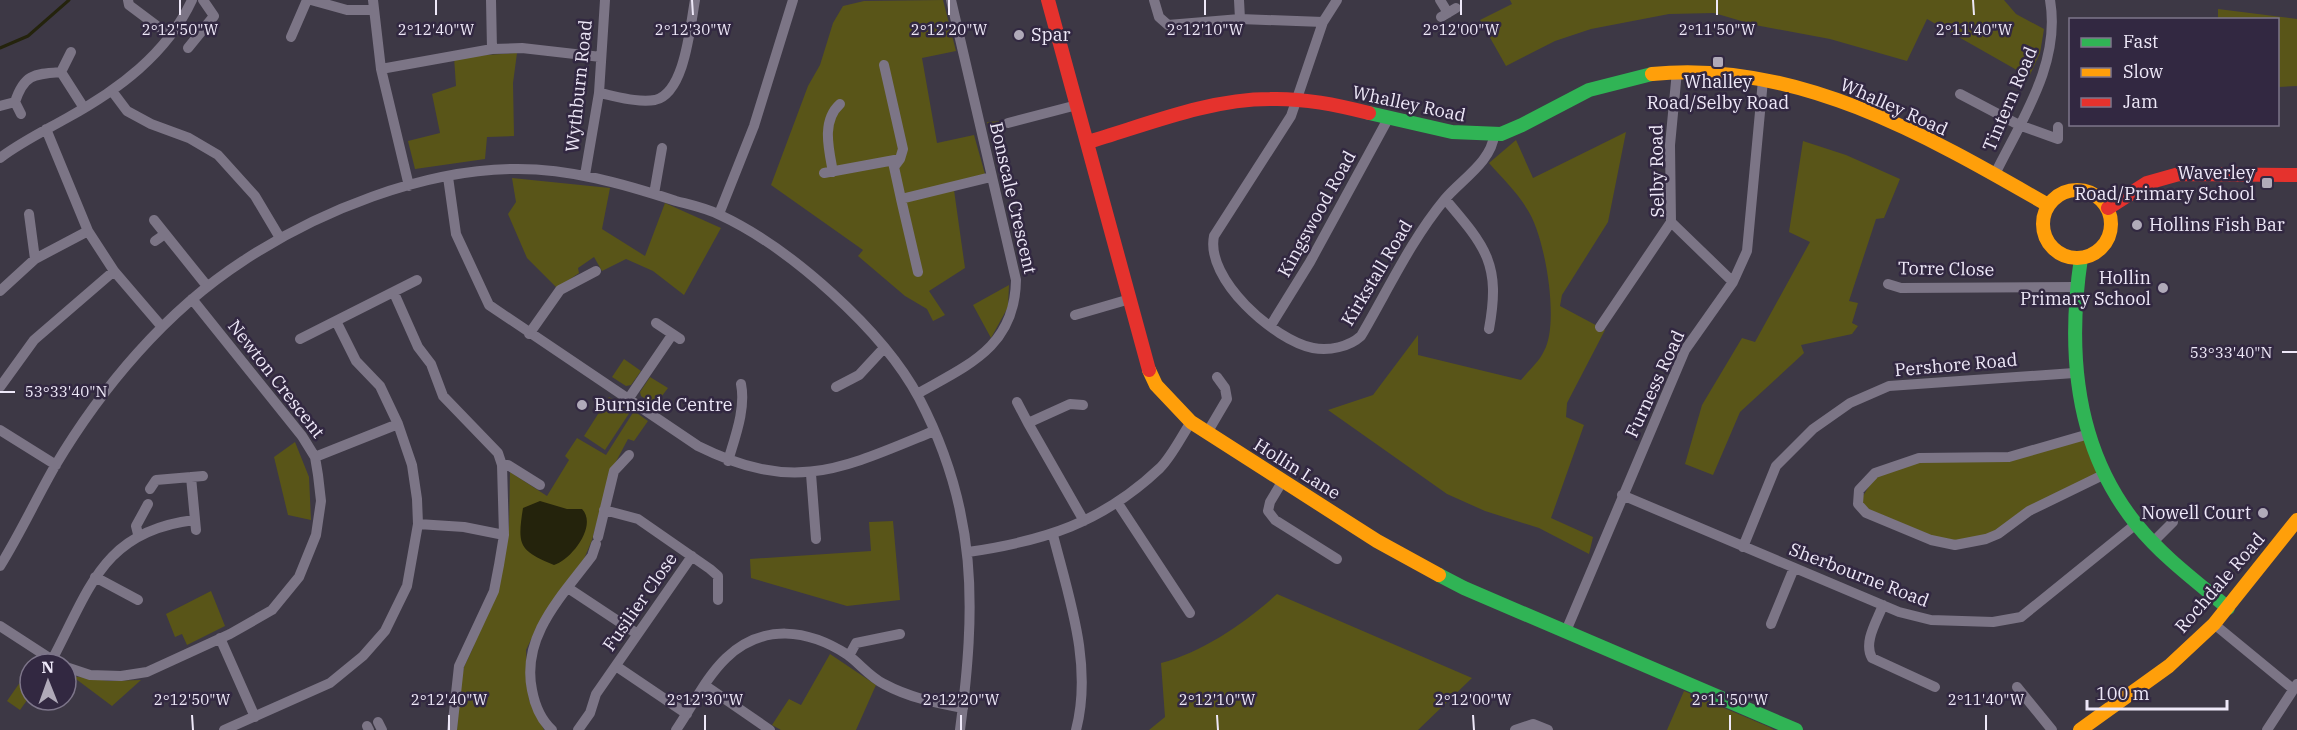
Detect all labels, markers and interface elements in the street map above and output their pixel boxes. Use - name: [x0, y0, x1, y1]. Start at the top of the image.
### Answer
- legend: [2069, 18, 2279, 126]
- street label: Wythburn Road: [560, 19, 597, 153]
- text: 2°12'50"W: [142, 20, 219, 39]
- text: 2°12'40"W: [398, 20, 475, 39]
- text: 2°12'30"W: [655, 20, 732, 39]
- text: 2°12'20"W: [911, 20, 988, 39]
- text: 2°12'10"W: [1167, 20, 1244, 39]
- text: 2°12'00"W: [1423, 20, 1500, 39]
- text: 2°11'50"W: [1679, 20, 1756, 39]
- text: 2°11'40"W: [1936, 20, 2013, 39]
- place label: Spar: [1031, 23, 1071, 46]
- marker: Spar: [1012, 28, 1026, 42]
- text: Fast: [2123, 30, 2158, 53]
- street label: Tintern Road: [1977, 43, 2042, 155]
- marker: Whalley Road/Selby Road: [1711, 55, 1725, 69]
- text: Slow: [2123, 60, 2163, 83]
- place label: Whalley Road/Selby Road: [1647, 70, 1789, 114]
- street label: Whalley Road: [1837, 73, 1952, 141]
- street label: Whalley Road: [1350, 80, 1468, 127]
- text: Jam: [2123, 90, 2158, 113]
- street label: Bonscale Crescent: [985, 120, 1042, 276]
- street label: Selby Road: [1644, 124, 1669, 218]
- street label: Kingswood Road: [1272, 146, 1361, 281]
- place label: Waverley Road/Primary School: [2074, 161, 2255, 205]
- marker: Waverley Road/Primary School: [2260, 176, 2274, 190]
- place label: Hollins Fish Bar: [2149, 213, 2285, 236]
- street label: Kirkstall Road: [1336, 216, 1417, 330]
- marker: Hollins Fish Bar: [2130, 218, 2144, 232]
- street label: Torre Close: [1898, 256, 1994, 281]
- place label: Hollin Primary School: [2020, 266, 2151, 310]
- marker: Hollin Primary School: [2156, 281, 2170, 295]
- street label: Newton Crescent: [223, 315, 330, 443]
- street label: Furness Road: [1620, 326, 1689, 441]
- text: 53°33'40"N: [2190, 343, 2272, 362]
- street label: Pershore Road: [1893, 348, 2018, 381]
- text: 53°33'40"N: [25, 382, 107, 401]
- place label: Burnside Centre: [594, 393, 732, 416]
- marker: Burnside Centre: [575, 398, 589, 412]
- street label: Hollin Lane: [1250, 433, 1345, 504]
- place label: Nowell Court: [2141, 501, 2251, 524]
- marker: Nowell Court: [2256, 506, 2270, 520]
- street label: Rochdale Road: [2170, 528, 2270, 638]
- street label: Sherbourne Road: [1786, 537, 1932, 612]
- street label: Fusilier Close: [597, 548, 682, 655]
- north arrow: [18, 652, 78, 712]
- text: N: [41, 657, 54, 677]
- scale bar: [2087, 673, 2226, 711]
- text: 100 m: [2096, 682, 2150, 705]
- text: 2°12'50"W: [154, 690, 231, 709]
- text: 2°12'40"W: [411, 690, 488, 709]
- text: 2°12'30"W: [667, 690, 744, 709]
- text: 2°12'20"W: [923, 690, 1000, 709]
- text: 2°12'10"W: [1179, 690, 1256, 709]
- text: 2°12'00"W: [1435, 690, 1512, 709]
- text: 2°11'50"W: [1692, 690, 1769, 709]
- text: 2°11'40"W: [1948, 690, 2025, 709]

